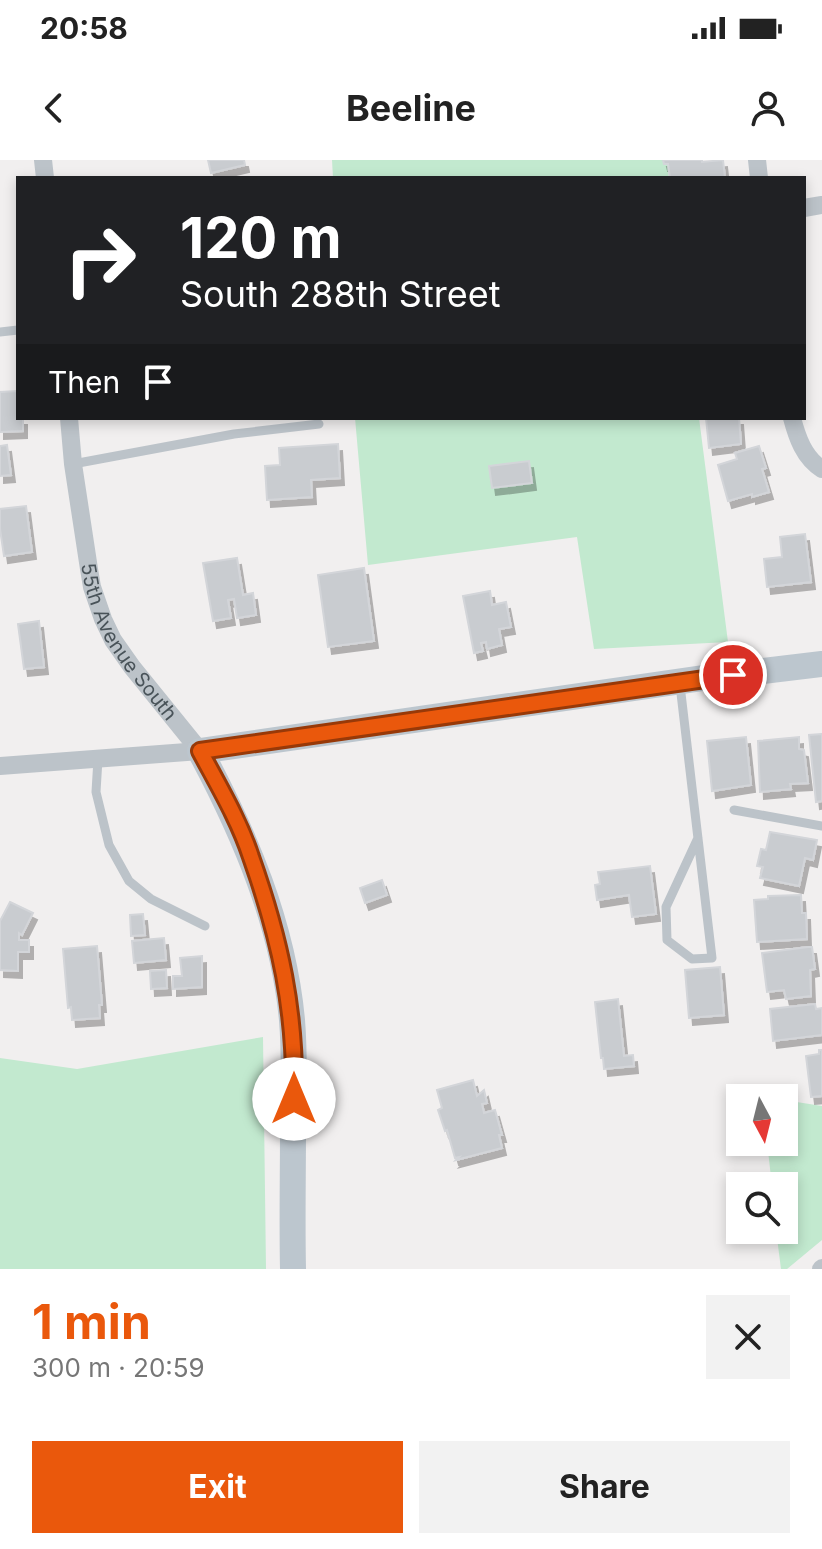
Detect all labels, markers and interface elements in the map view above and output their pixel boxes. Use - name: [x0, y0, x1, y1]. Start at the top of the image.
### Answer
- text: 20:58: [40, 10, 128, 46]
- icon: back: [32, 86, 76, 130]
- text: Beeline: [346, 86, 476, 130]
- icon: person: [746, 86, 790, 130]
- text: 120 m: [180, 204, 342, 272]
- icon: right: [48, 208, 152, 312]
- text: South 288th Street: [180, 272, 500, 316]
- icon: arrive: [136, 360, 180, 404]
- text: Then: [48, 364, 120, 400]
- street label: 55th Avenue South: [76, 561, 182, 725]
- pin: [699, 641, 767, 709]
- icon: arrive: [711, 653, 755, 697]
- position arrow: [252, 1057, 336, 1141]
- north arrow: [726, 1084, 798, 1156]
- map controls: [726, 1084, 798, 1244]
- button: search: [726, 1172, 798, 1244]
- text: 1 min: [32, 1292, 151, 1351]
- button: close: [706, 1295, 790, 1379]
- text: 300 m · 20:59: [32, 1352, 205, 1383]
- button: Exit: [32, 1441, 403, 1533]
- button: Share: [419, 1441, 790, 1533]

